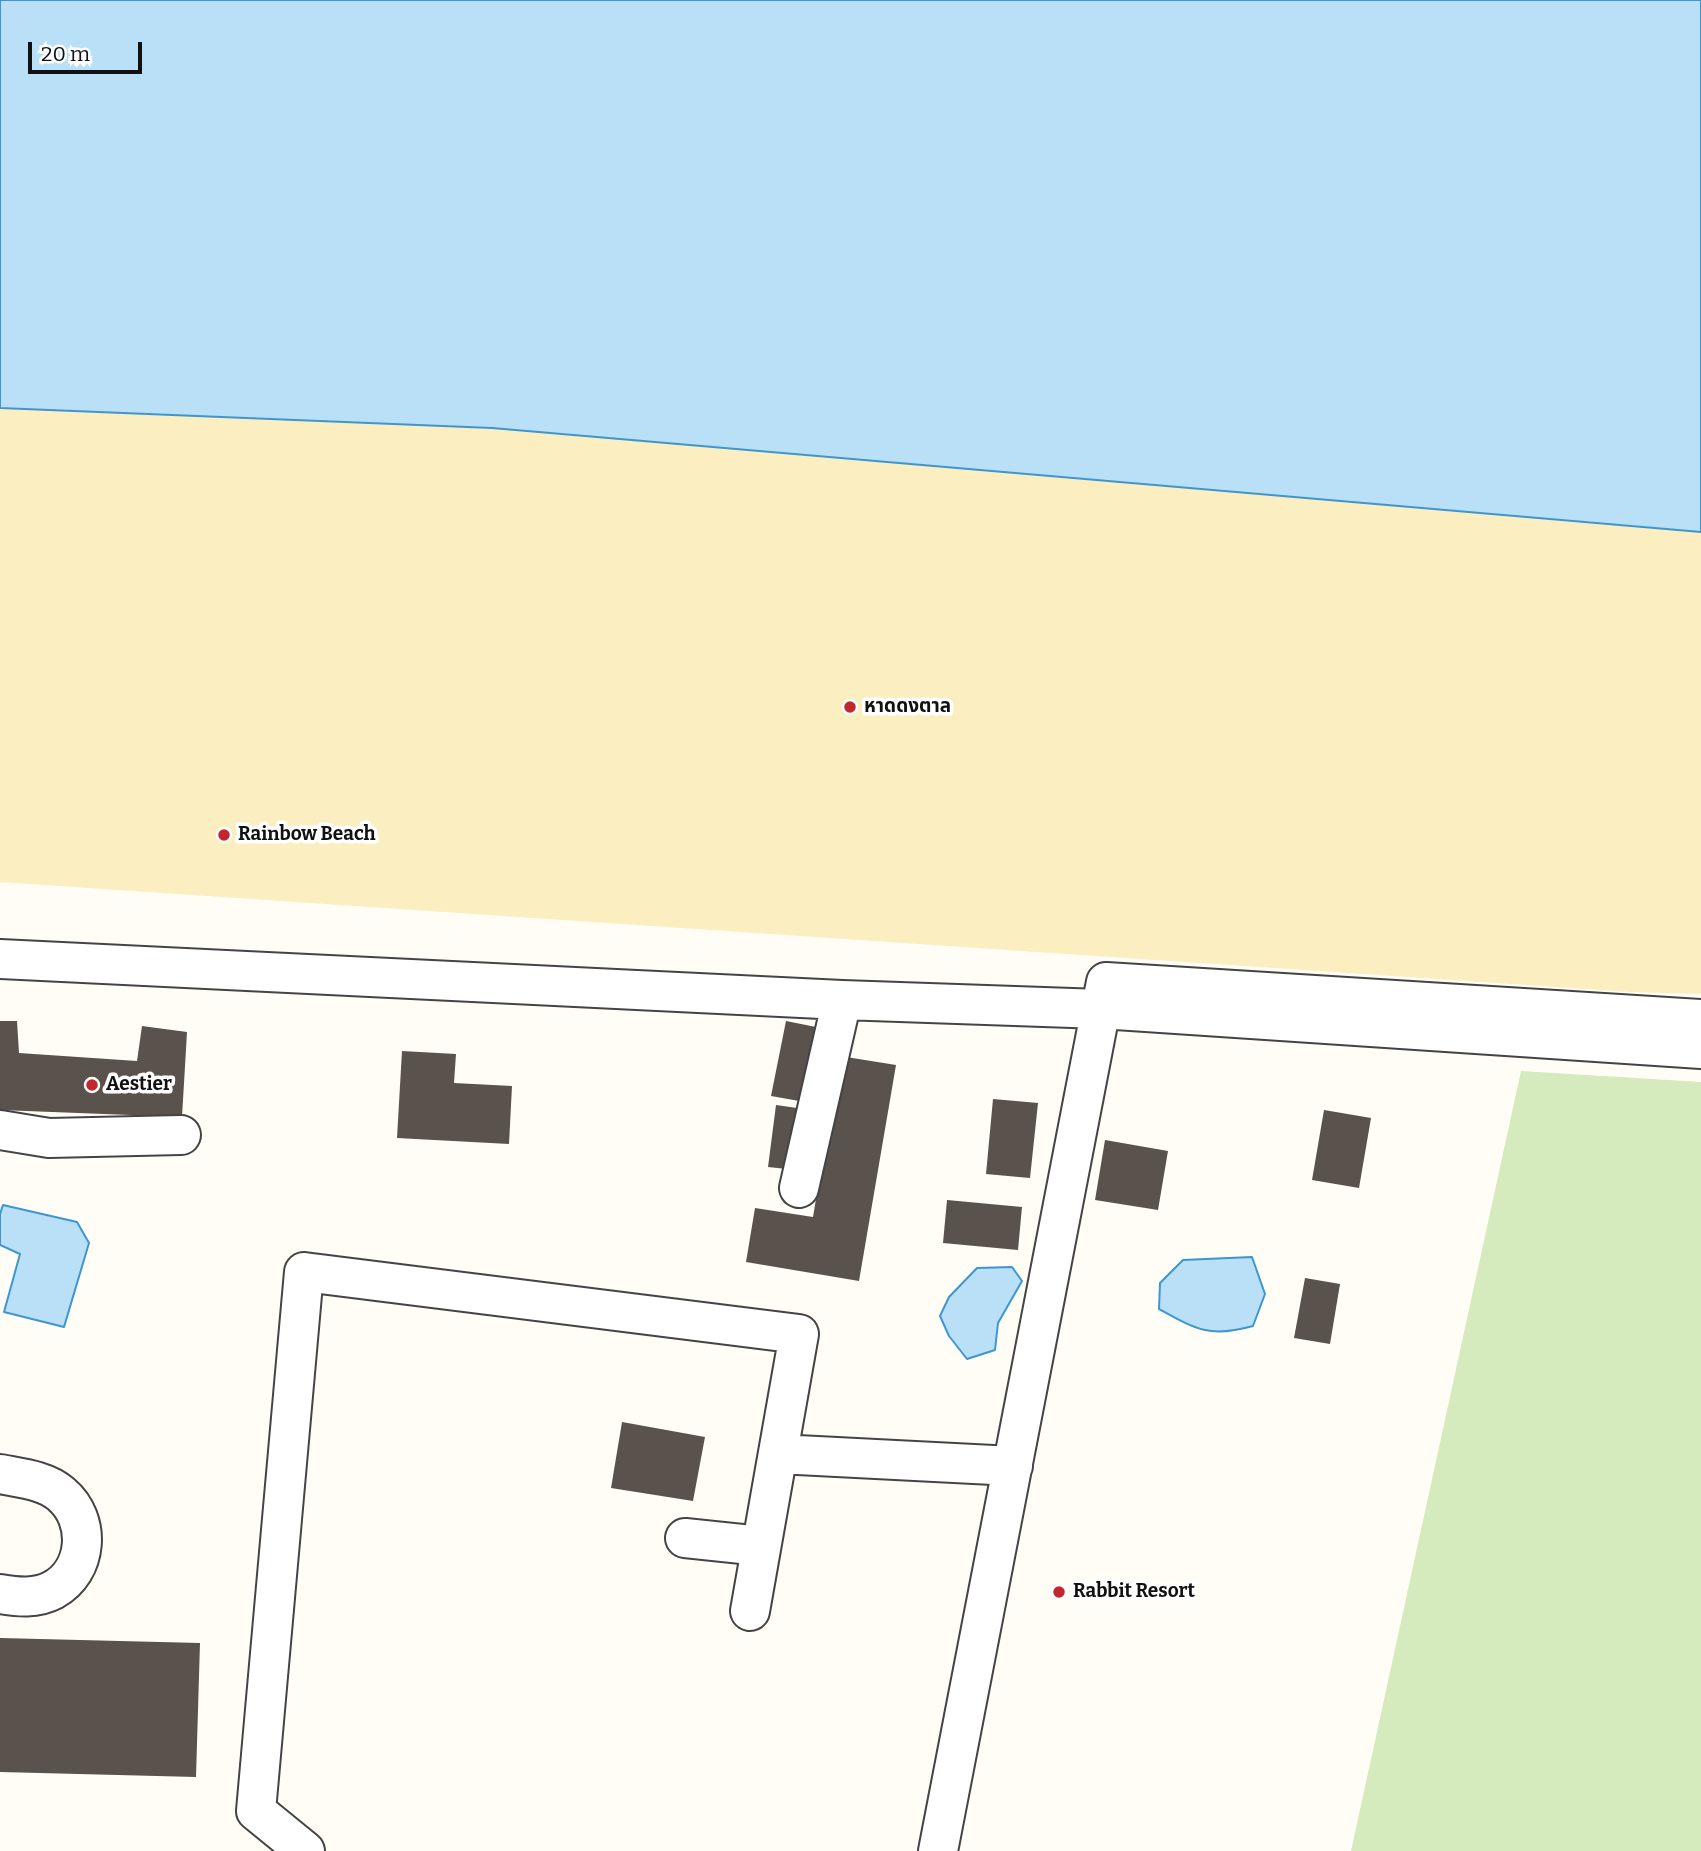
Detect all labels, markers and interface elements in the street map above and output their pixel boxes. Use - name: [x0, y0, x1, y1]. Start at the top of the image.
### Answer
- scale bar: [32, 28, 145, 72]
- text: 20 m: [41, 41, 90, 67]
- place label: หาดดงตาล: [864, 696, 951, 718]
- marker: หาดดงตาล: [842, 699, 858, 715]
- place label: Rainbow Beach: [238, 824, 376, 846]
- marker: Rainbow Beach: [216, 827, 232, 843]
- place label: Aestier: [106, 1074, 172, 1096]
- marker: Aestier: [84, 1077, 100, 1093]
- place label: Rabbit Resort: [1073, 1581, 1195, 1603]
- marker: Rabbit Resort: [1051, 1584, 1067, 1600]

